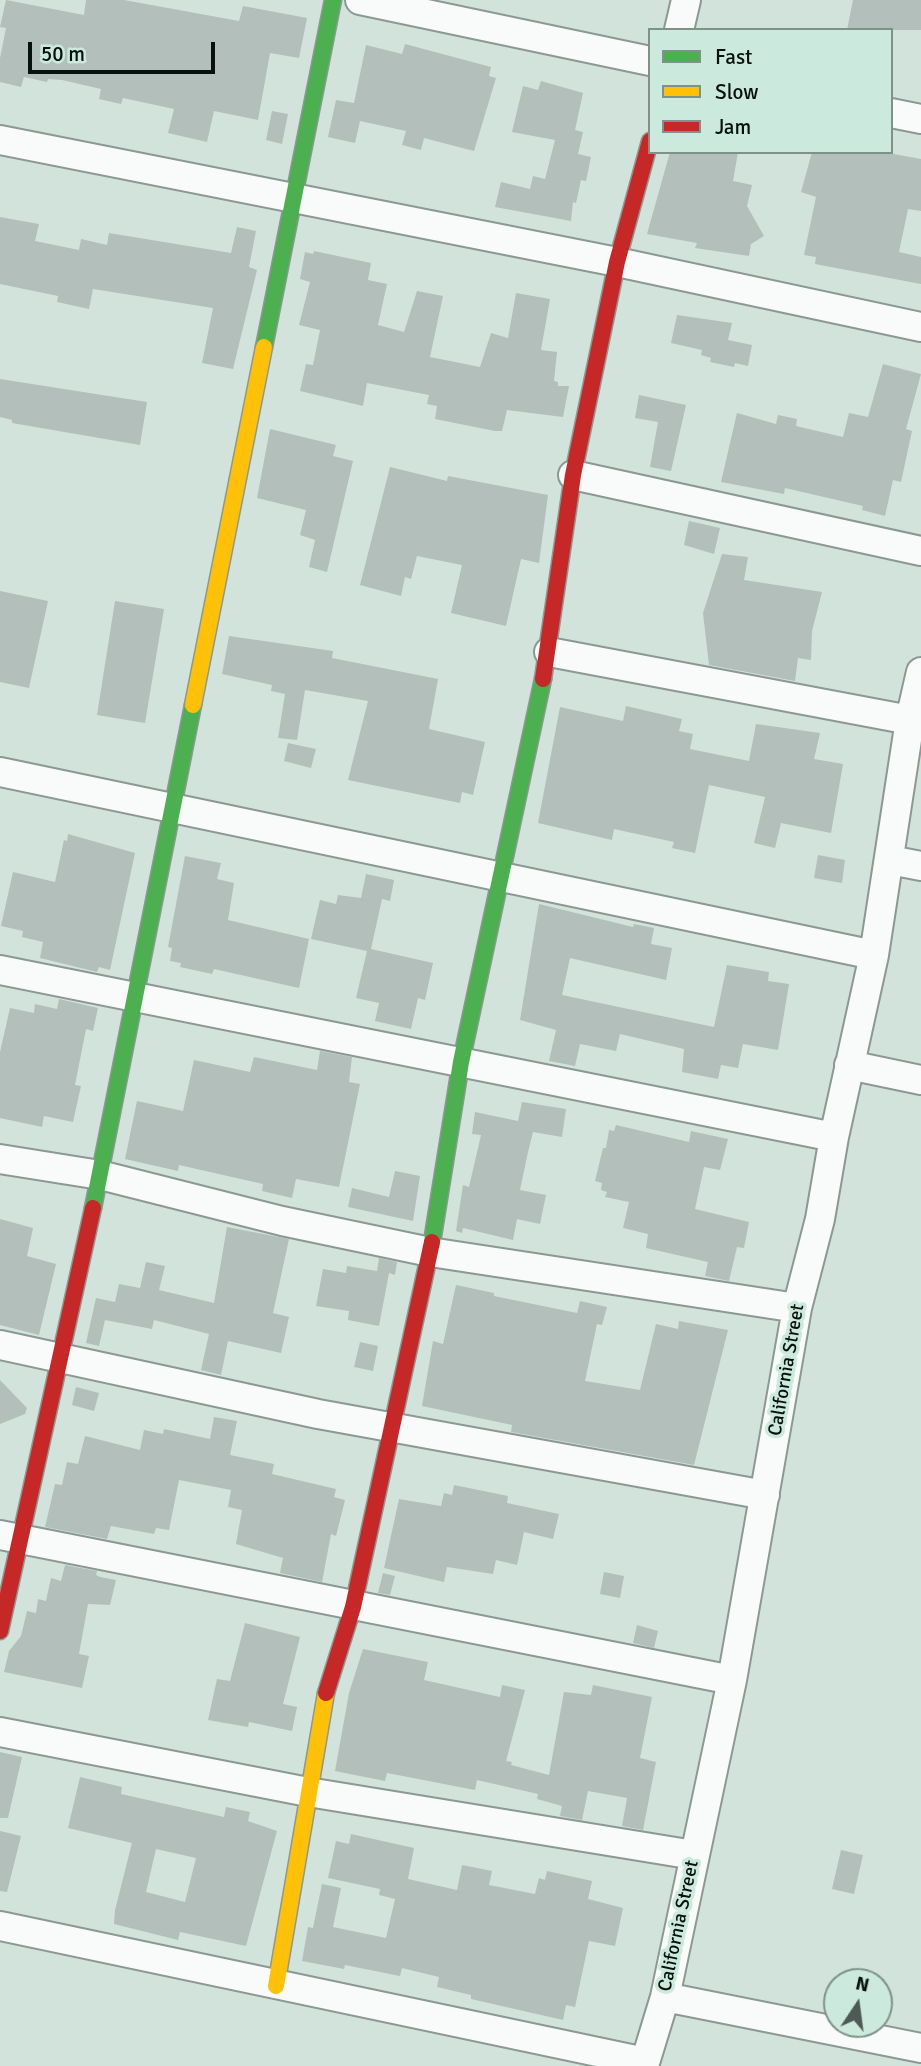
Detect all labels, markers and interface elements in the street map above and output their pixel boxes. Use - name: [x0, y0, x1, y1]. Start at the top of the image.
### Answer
- scale bar: [32, 28, 219, 72]
- legend: [648, 28, 893, 154]
- text: 50 m: [41, 41, 85, 67]
- text: Fast: [715, 44, 752, 70]
- text: Slow: [715, 79, 759, 105]
- text: Jam: [715, 114, 751, 140]
- street label: California Street: [764, 1302, 810, 1438]
- street label: California Street: [654, 1858, 704, 1994]
- north arrow: [823, 1968, 893, 2038]
- text: N: [853, 1971, 871, 1998]

